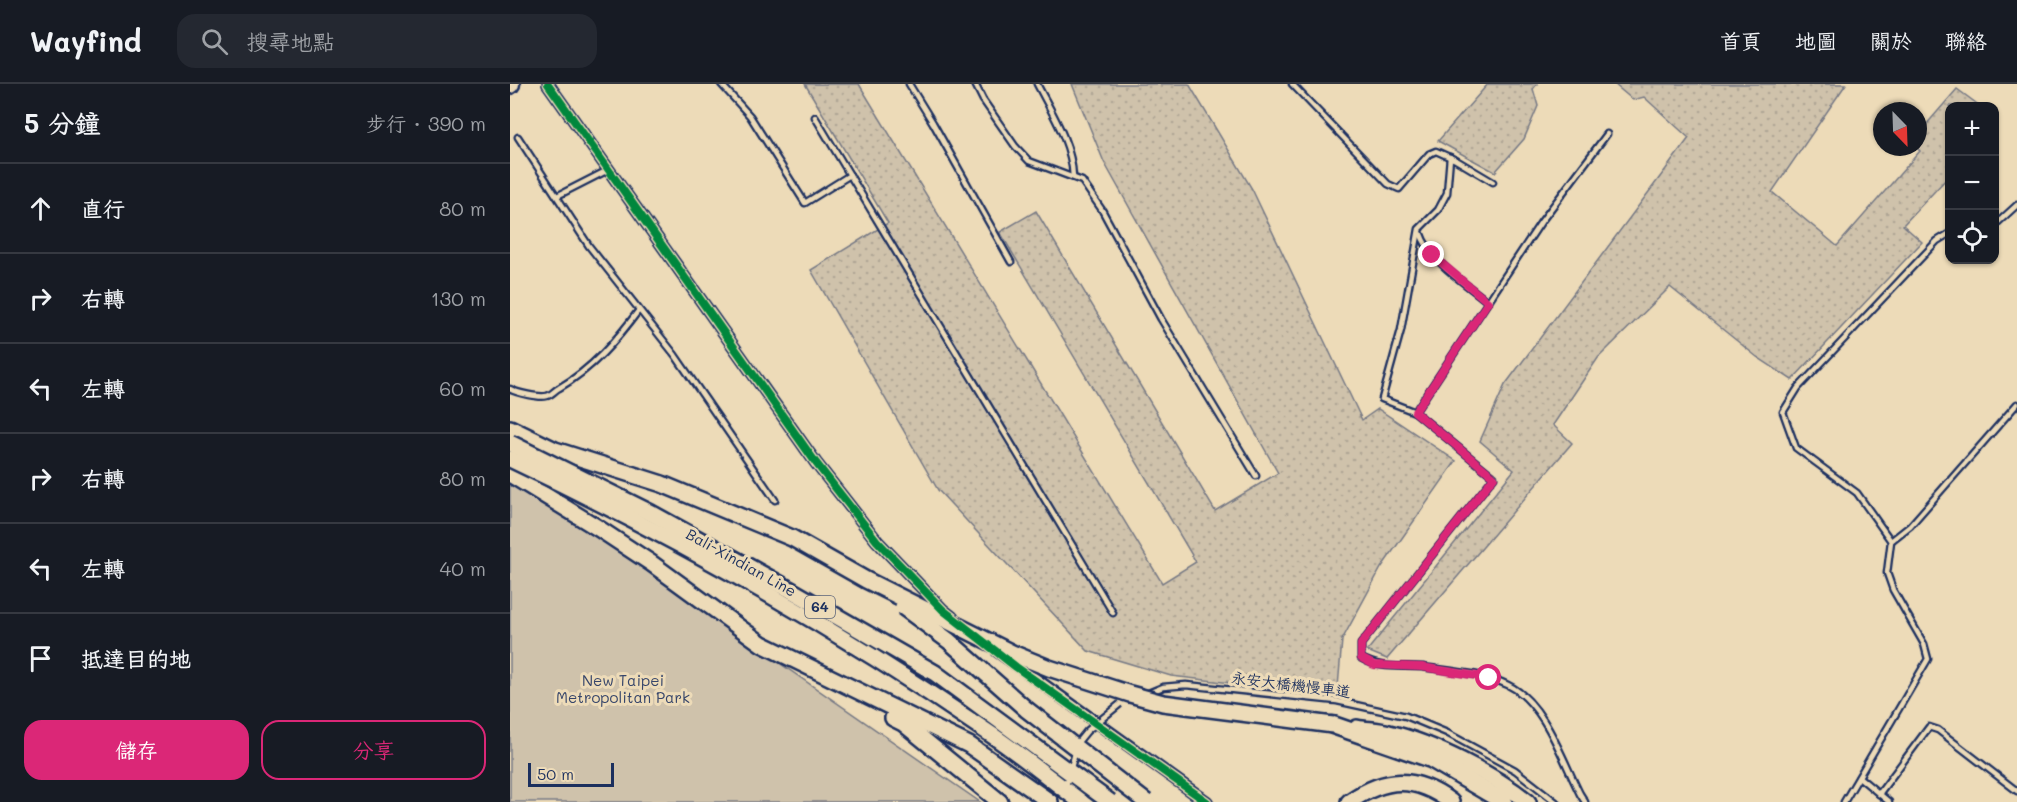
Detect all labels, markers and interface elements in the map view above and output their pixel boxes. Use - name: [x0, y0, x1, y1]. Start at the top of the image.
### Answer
- search box: [177, 14, 597, 68]
- text: Wayfind: [30, 23, 141, 59]
- icon: search: [198, 25, 231, 58]
- text: 搜尋地點: [246, 27, 334, 56]
- text: 首頁: [1720, 27, 1762, 54]
- text: 地圖: [1795, 27, 1837, 54]
- text: 關於: [1870, 27, 1912, 54]
- text: 聯絡: [1945, 27, 1987, 54]
- north arrow: [1873, 102, 1927, 156]
- map controls: [1945, 102, 1999, 264]
- button: +: [1945, 102, 1999, 156]
- text: 5 分鐘: [24, 106, 101, 140]
- text: 步行 · 390 m: [366, 110, 486, 136]
- button: −: [1945, 156, 1999, 210]
- icon: ahead: [24, 192, 57, 225]
- text: 直行: [81, 194, 125, 223]
- text: 80 m: [439, 195, 486, 221]
- button: locate: [1945, 210, 1999, 264]
- route end: [1418, 241, 1444, 267]
- icon: right: [24, 282, 57, 315]
- text: 右轉: [81, 284, 125, 313]
- text: 130 m: [431, 285, 486, 311]
- icon: left: [24, 372, 57, 405]
- text: 左轉: [81, 374, 125, 403]
- text: 60 m: [439, 375, 486, 401]
- icon: right: [24, 462, 57, 495]
- text: 右轉: [81, 464, 125, 493]
- text: 80 m: [439, 465, 486, 491]
- street label: Bali-Xindian Line: [683, 524, 800, 601]
- icon: left: [24, 552, 57, 585]
- text: 左轉: [81, 554, 125, 583]
- text: 40 m: [440, 555, 486, 581]
- road number: 64: [805, 596, 835, 618]
- icon: arrive: [24, 642, 57, 675]
- text: 抵達目的地: [81, 644, 191, 673]
- route start: [1475, 664, 1501, 690]
- street label: 永安大橋機慢車道: [1230, 667, 1352, 701]
- park label: New Taipei Metropolitan Park: [556, 670, 690, 707]
- button: 儲存: [24, 720, 249, 780]
- button: 分享: [261, 720, 486, 780]
- scale bar: [528, 760, 614, 788]
- text: 50 m: [537, 763, 574, 784]

